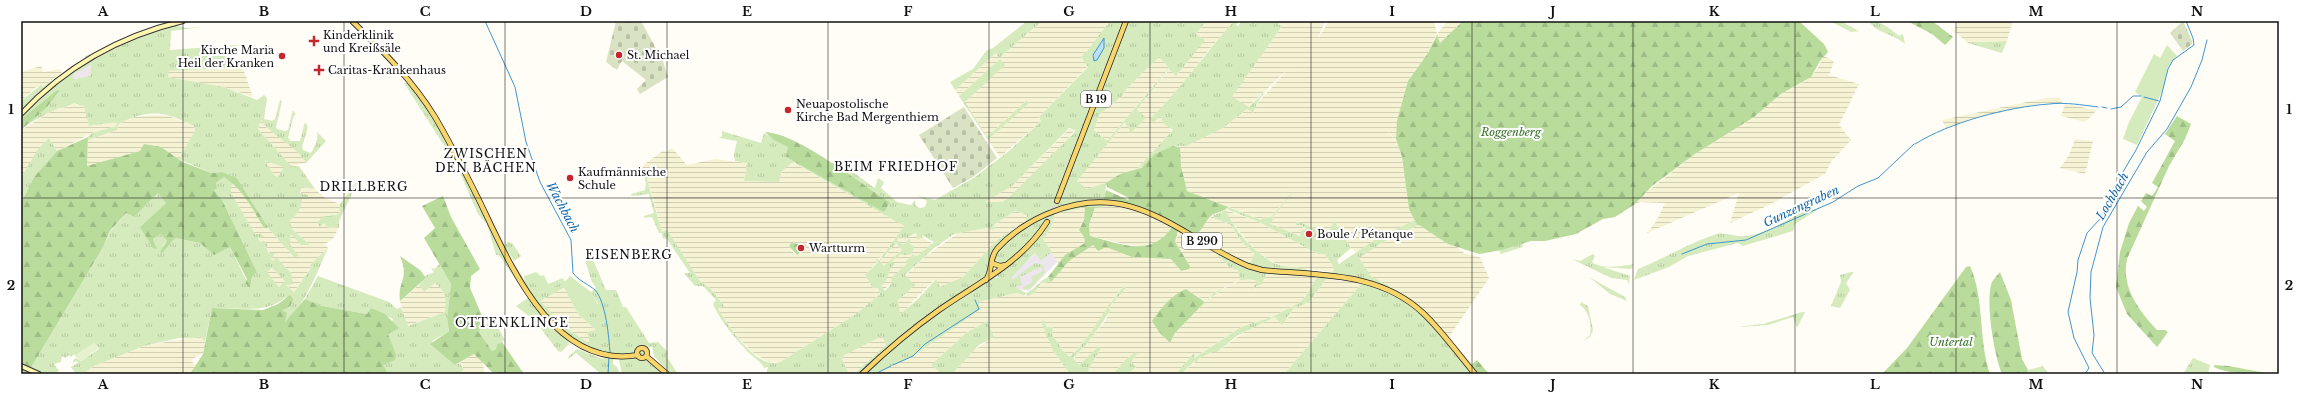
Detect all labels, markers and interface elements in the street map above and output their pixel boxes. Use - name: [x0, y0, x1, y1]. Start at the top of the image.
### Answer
- text: A: [97, 3, 109, 20]
- text: B: [259, 3, 269, 20]
- text: C: [420, 3, 431, 20]
- text: D: [580, 3, 592, 20]
- text: E: [742, 3, 752, 20]
- text: F: [904, 3, 913, 20]
- text: G: [1063, 3, 1075, 20]
- text: H: [1225, 3, 1237, 20]
- text: I: [1389, 3, 1395, 20]
- text: J: [1547, 3, 1556, 20]
- text: K: [1709, 3, 1720, 20]
- text: L: [1870, 3, 1880, 20]
- text: M: [2029, 3, 2044, 20]
- text: N: [2191, 3, 2203, 20]
- place label: Kinderklinik und Kreißsäle: [323, 28, 401, 55]
- marker: Kinderklinik und Kreißsäle: [308, 35, 320, 47]
- place label: Kirche Maria Heil der Kranken: [178, 43, 275, 70]
- place label: St. Michael: [627, 48, 690, 62]
- marker: St. Michael: [614, 50, 624, 60]
- marker: Kirche Maria Heil der Kranken: [277, 51, 287, 61]
- place label: Caritas-Krankenhaus: [328, 63, 446, 77]
- marker: Caritas-Krankenhaus: [313, 64, 325, 76]
- road number: B 19: [1081, 91, 1111, 107]
- place label: Neuapostolische Kirche Bad Mergenthiem: [796, 97, 939, 124]
- text: 1: [8, 101, 14, 118]
- text: 1: [2286, 101, 2292, 118]
- marker: Neuapostolische Kirche Bad Mergenthiem: [783, 105, 793, 115]
- park label: Roggenberg: [1480, 125, 1542, 139]
- district label: ZWISCHEN DEN BÄCHEN: [435, 146, 537, 175]
- district label: BEIM FRIEDHOF: [834, 159, 958, 174]
- place label: Kaufmännische Schule: [578, 165, 666, 192]
- water label: Lochbach: [2092, 170, 2132, 223]
- marker: Kaufmännische Schule: [565, 173, 575, 183]
- district label: DRILLBERG: [320, 179, 408, 194]
- water label: Wachbach: [543, 179, 583, 235]
- water label: Gunzengraben: [1761, 182, 1842, 230]
- place label: Boule / Pétanque: [1317, 227, 1413, 241]
- marker: Boule / Pétanque: [1304, 229, 1314, 239]
- road number: B 290: [1182, 233, 1222, 249]
- place label: Wartturm: [808, 241, 865, 255]
- marker: Wartturm: [796, 243, 806, 253]
- district label: EISENBERG: [585, 247, 673, 262]
- text: 2: [7, 277, 15, 294]
- text: 2: [2285, 277, 2293, 294]
- district label: OTTENKLINGE: [455, 315, 569, 330]
- park label: Untertal: [1929, 335, 1973, 349]
- text: A: [97, 376, 109, 393]
- text: B: [259, 376, 269, 393]
- text: C: [420, 376, 431, 393]
- text: D: [580, 376, 592, 393]
- text: E: [742, 376, 752, 393]
- text: F: [904, 376, 913, 393]
- text: G: [1063, 376, 1075, 393]
- text: H: [1225, 376, 1237, 393]
- text: I: [1389, 376, 1395, 393]
- text: J: [1547, 376, 1556, 393]
- text: K: [1709, 376, 1720, 393]
- text: L: [1870, 376, 1880, 393]
- text: M: [2029, 376, 2044, 393]
- text: N: [2191, 376, 2203, 393]

